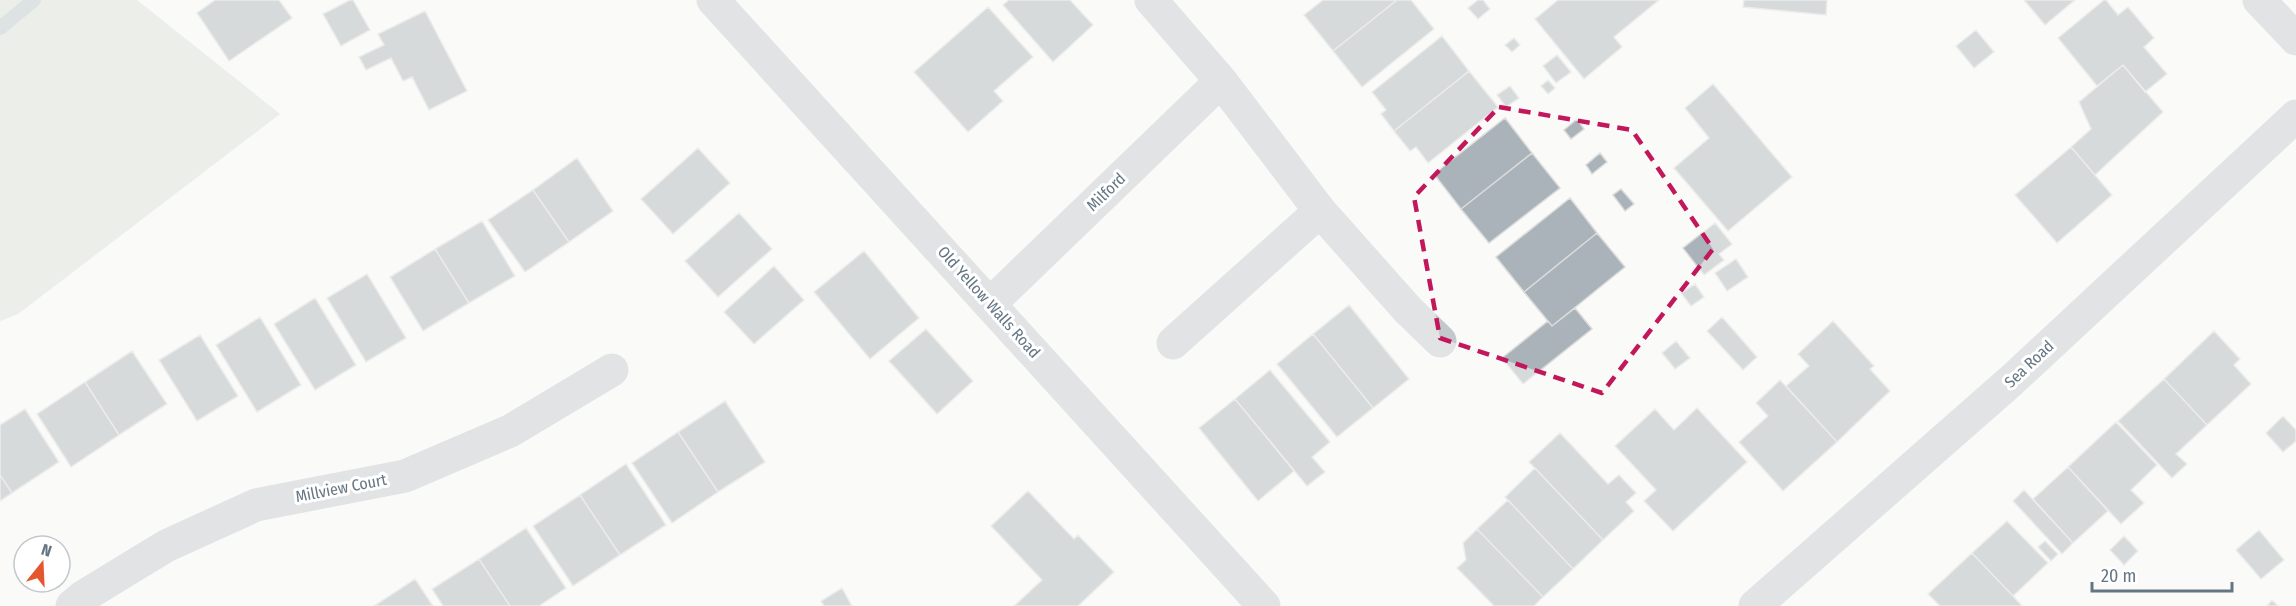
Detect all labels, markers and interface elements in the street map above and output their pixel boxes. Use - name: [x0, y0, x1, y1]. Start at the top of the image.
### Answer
- street label: Milford: [1083, 169, 1129, 215]
- street label: Old Yellow Walls Road: [934, 242, 1044, 362]
- street label: Sea Road: [2000, 336, 2058, 392]
- street label: Millview Court: [294, 470, 389, 506]
- north arrow: [12, 534, 72, 594]
- text: N: [39, 540, 54, 561]
- scale bar: [2092, 555, 2232, 593]
- text: 20 m: [2101, 565, 2136, 587]

